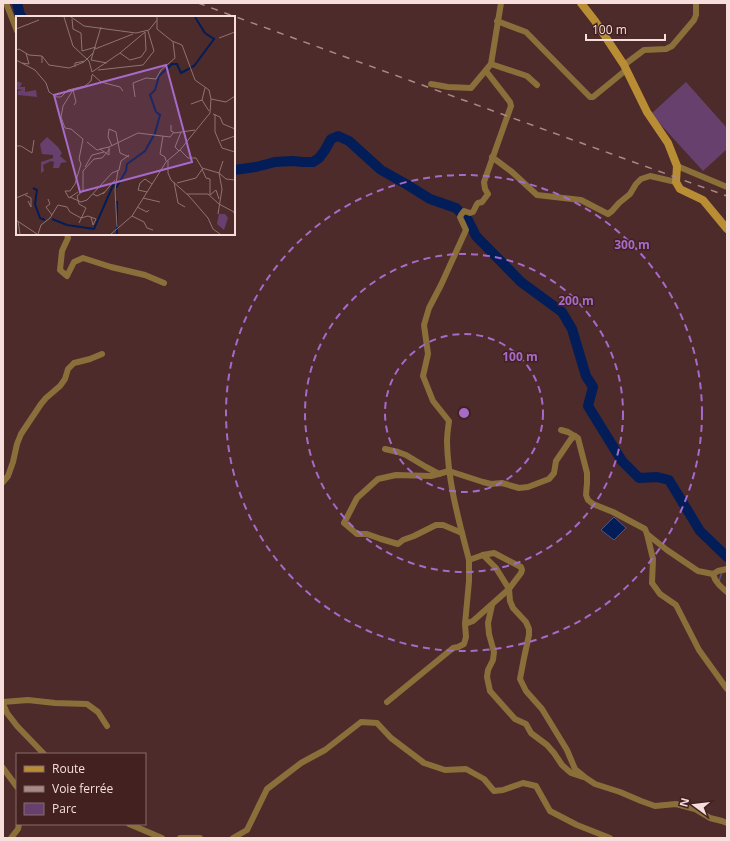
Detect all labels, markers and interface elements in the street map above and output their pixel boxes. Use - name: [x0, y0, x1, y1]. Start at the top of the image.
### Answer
- inset map: [16, 16, 235, 235]
- scale bar: [586, 16, 665, 42]
- text: 100 m: [592, 21, 627, 38]
- text: 300 m: [614, 236, 650, 253]
- text: 200 m: [558, 292, 594, 309]
- text: 100 m: [502, 348, 538, 365]
- centre of rings: [457, 406, 471, 420]
- legend: [16, 753, 146, 825]
- text: Route: [52, 760, 85, 777]
- text: Voie ferrée: [52, 780, 114, 797]
- north arrow: [674, 785, 714, 825]
- text: N: [675, 796, 692, 809]
- text: Parc: [52, 800, 77, 817]

